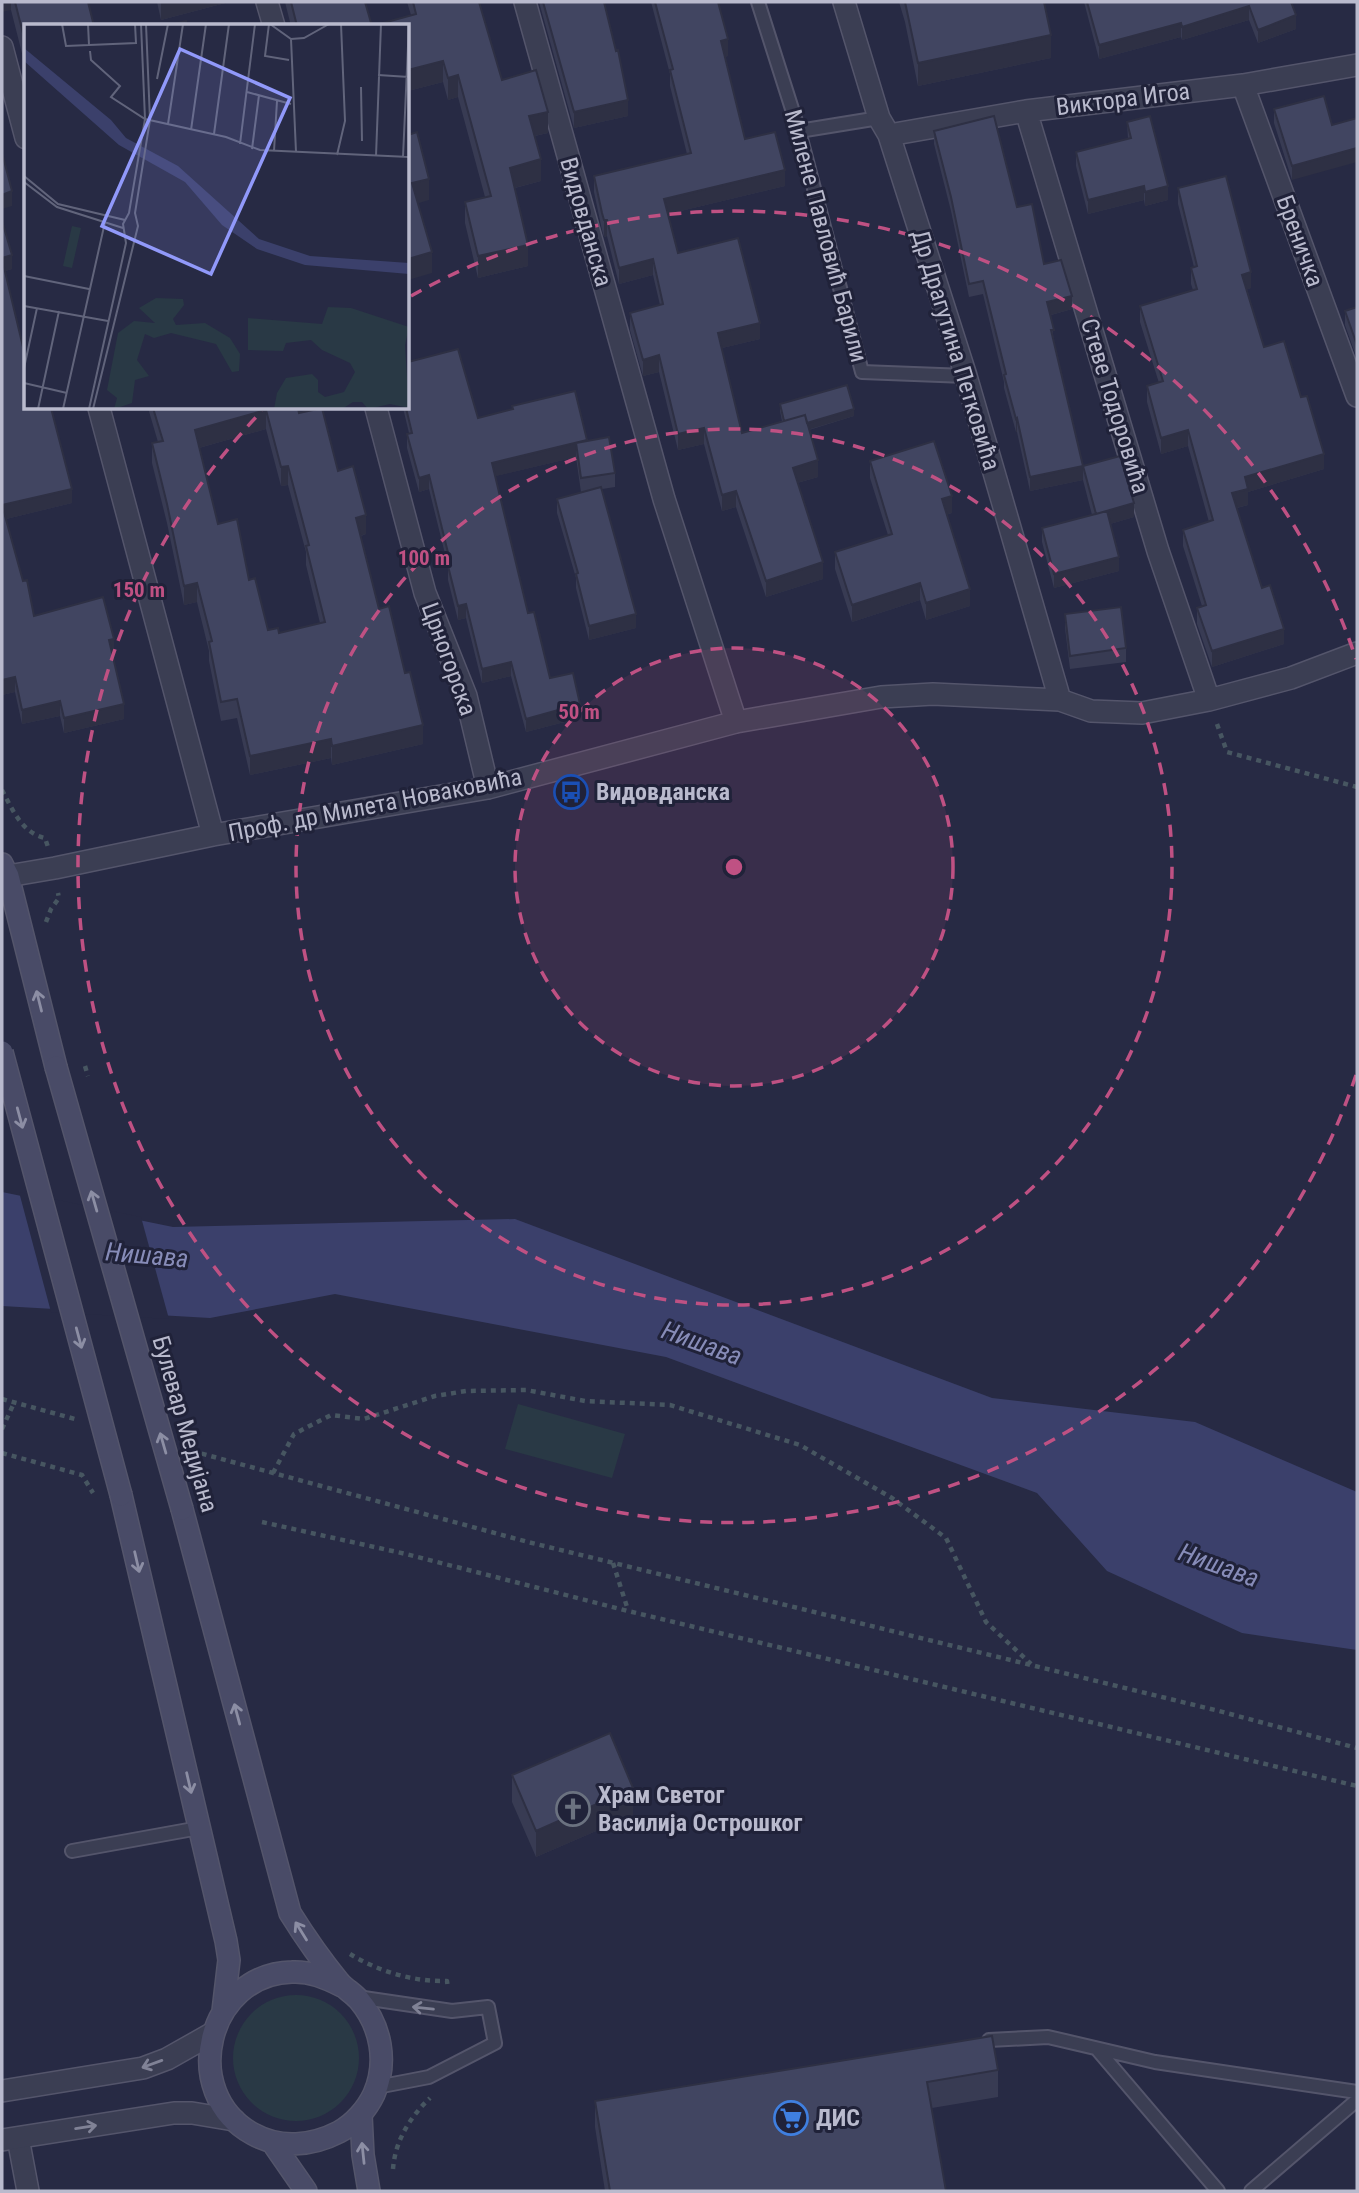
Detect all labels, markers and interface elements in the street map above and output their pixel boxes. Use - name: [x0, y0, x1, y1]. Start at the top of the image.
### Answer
- inset map: [24, 24, 410, 410]
- street label: Виктора Игоа: [1055, 77, 1191, 121]
- street label: Милене Павловић Барили: [779, 107, 873, 365]
- street label: Видовданска: [554, 154, 618, 290]
- street label: Бреничка: [1271, 191, 1329, 291]
- street label: Др Драгутина Петковића: [906, 226, 1006, 474]
- street label: Стеве Тодоровића: [1075, 315, 1155, 497]
- text: 100 m: [398, 546, 450, 570]
- text: 150 m: [113, 578, 165, 602]
- street label: Црногорска: [416, 599, 482, 719]
- text: 50 m: [558, 700, 600, 724]
- street label: Проф. др Милета Новаковића: [226, 763, 524, 847]
- bus stop icon: Видовданска: [552, 773, 590, 811]
- place label: Видовданска: [596, 778, 730, 806]
- centre of rings: [722, 855, 746, 879]
- one-way arrow: [32, 990, 45, 1013]
- one-way arrow: [14, 1107, 27, 1129]
- one-way arrow: [87, 1190, 100, 1213]
- water label: Нишава: [104, 1236, 190, 1274]
- water label: Нишава: [658, 1315, 746, 1371]
- one-way arrow: [73, 1326, 86, 1349]
- street label: Булевар Медијана: [146, 1333, 224, 1515]
- one-way arrow: [156, 1432, 169, 1455]
- water label: Нишава: [1175, 1537, 1263, 1593]
- one-way arrow: [131, 1550, 144, 1573]
- one-way arrow: [230, 1703, 243, 1726]
- one-way arrow: [183, 1771, 196, 1794]
- place label: Храм Светог Василија Острошког: [598, 1781, 803, 1837]
- church icon: Храм Светог Василија Острошког: [554, 1790, 592, 1828]
- one-way arrow: [294, 1922, 308, 1942]
- one-way arrow: [412, 2001, 435, 2014]
- one-way arrow: [142, 2059, 164, 2071]
- supermarket icon: ДИС: [772, 2099, 810, 2137]
- place label: ДИС: [816, 2104, 860, 2132]
- one-way arrow: [74, 2120, 97, 2133]
- one-way arrow: [357, 2143, 370, 2165]

